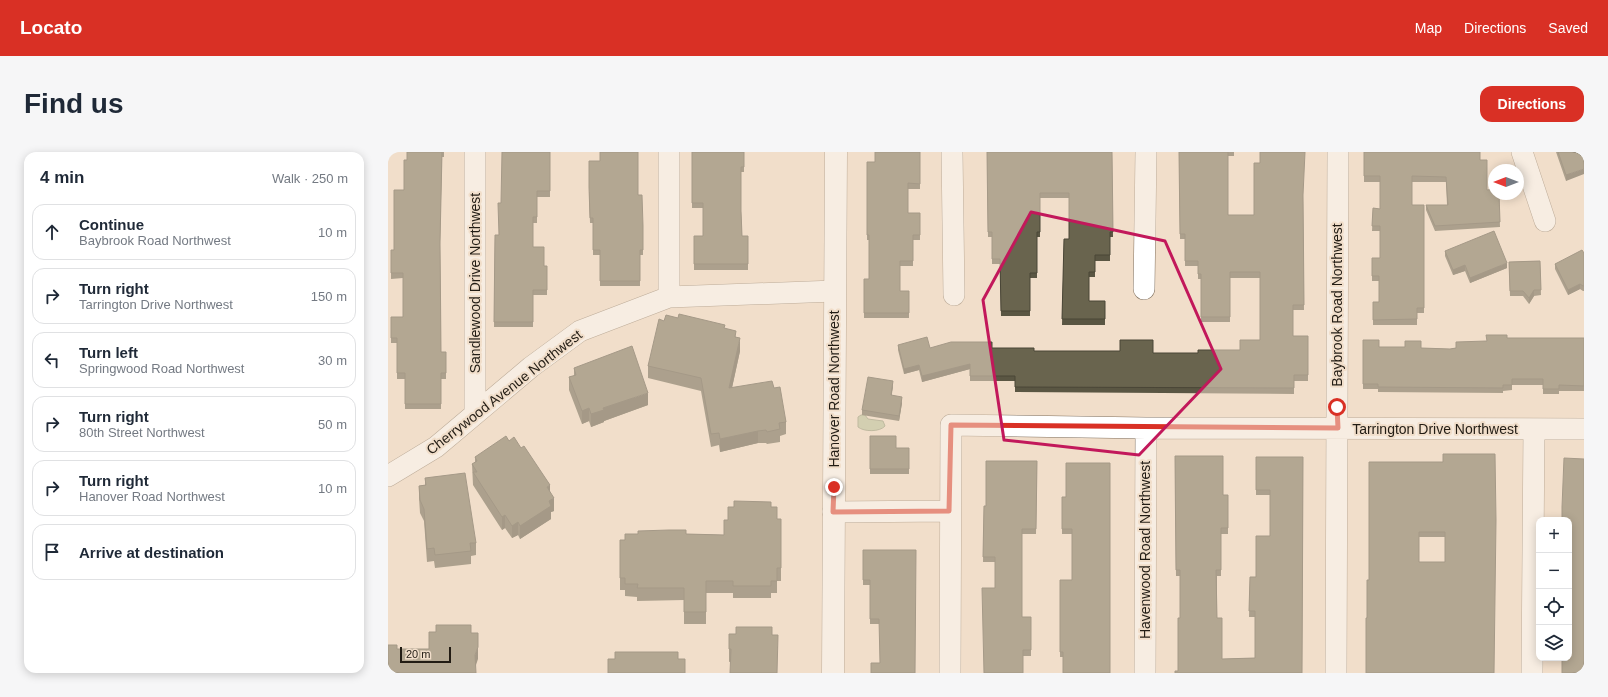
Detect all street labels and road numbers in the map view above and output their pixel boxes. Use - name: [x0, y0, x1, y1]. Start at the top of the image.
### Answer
- street label: Sandlewood Drive Northwest: [467, 193, 483, 373]
- street label: Baybrook Road Northwest: [1329, 223, 1345, 387]
- street label: Hanover Road Northwest: [826, 310, 842, 468]
- street label: Cherrywood Avenue Northwest: [423, 326, 585, 458]
- street label: Tarrington Drive Northwest: [1352, 421, 1518, 437]
- street label: Havenwood Road Northwest: [1137, 461, 1153, 639]

